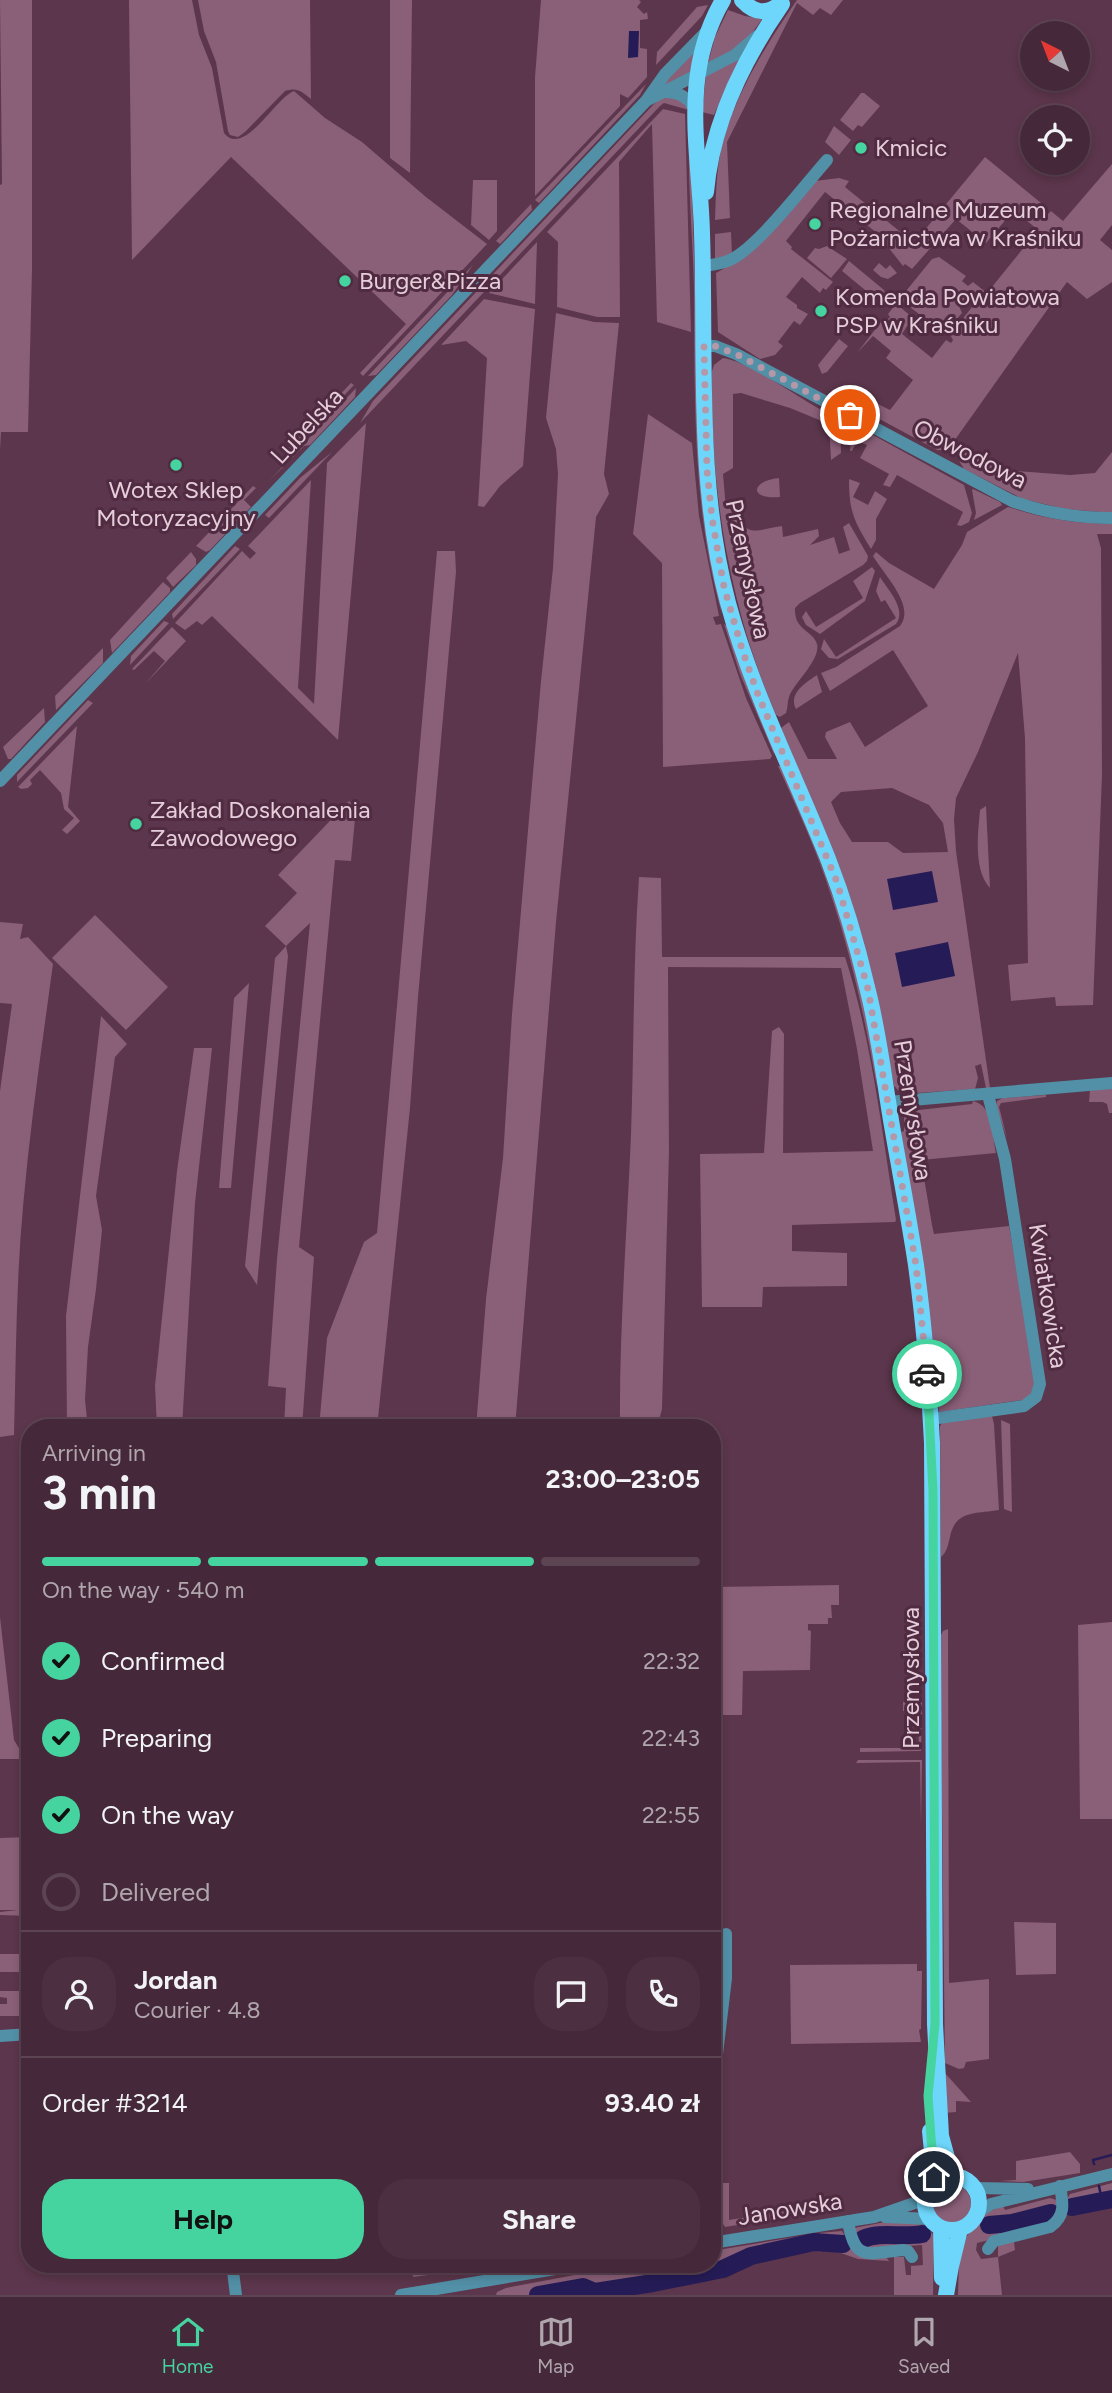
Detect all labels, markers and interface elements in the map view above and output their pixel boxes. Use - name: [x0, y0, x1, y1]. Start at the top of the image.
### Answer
- north arrow: [1020, 21, 1090, 91]
- map controls: [1020, 21, 1090, 175]
- button: locate: [1020, 105, 1090, 175]
- place label: Kmicic: [875, 133, 947, 162]
- marker: Kmicic: [853, 140, 869, 156]
- place label: Regionalne Muzeum Pożarnictwa w Kraśniku: [829, 195, 1081, 252]
- marker: Regionalne Muzeum Pożarnictwa w Kraśniku: [807, 216, 823, 232]
- place label: Burger&Pizza: [359, 266, 501, 295]
- marker: Burger&Pizza: [337, 273, 353, 289]
- place label: Komenda Powiatowa PSP w Kraśniku: [835, 282, 1060, 339]
- marker: Komenda Powiatowa PSP w Kraśniku: [813, 303, 829, 319]
- street label: Lubelska: [264, 382, 349, 470]
- pin: [820, 385, 880, 445]
- icon: bag: [831, 396, 869, 434]
- street label: Obwodowa: [909, 413, 1032, 494]
- marker: Wotex Sklep Motoryzacyjny: [168, 457, 184, 473]
- place label: Wotex Sklep Motoryzacyjny: [96, 475, 256, 532]
- street label: Przemysłowa: [720, 496, 777, 641]
- place label: Zakład Doskonalenia Zawodowego: [150, 795, 370, 852]
- marker: Zakład Doskonalenia Zawodowego: [128, 816, 144, 832]
- street label: Przemysłowa: [888, 1038, 939, 1182]
- street label: Kwiatkowicka: [1023, 1221, 1074, 1370]
- courier: [892, 1339, 962, 1409]
- icon: car: [908, 1355, 946, 1393]
- text: Arriving in: [42, 1439, 146, 1467]
- text: 23:00–23:05: [545, 1463, 700, 1495]
- text: 3 min: [42, 1465, 157, 1521]
- text: On the way · 540 m: [42, 1576, 244, 1604]
- street label: Przemysłowa: [896, 1607, 925, 1749]
- icon: check: [42, 1642, 80, 1680]
- text: Confirmed: [101, 1645, 225, 1677]
- text: 22:32: [643, 1647, 700, 1675]
- icon: check: [42, 1719, 80, 1757]
- text: Preparing: [101, 1722, 212, 1754]
- text: 22:43: [642, 1724, 700, 1752]
- icon: check: [42, 1796, 80, 1834]
- text: On the way: [101, 1799, 234, 1831]
- text: 22:55: [642, 1801, 700, 1829]
- text: Delivered: [101, 1876, 210, 1908]
- button: person: [42, 1957, 116, 2031]
- button: chat: [534, 1957, 608, 2031]
- button: phone: [626, 1957, 700, 2031]
- text: Jordan: [134, 1964, 217, 1996]
- text: Courier · 4.8: [134, 1996, 261, 2024]
- text: Order #3214: [42, 2087, 188, 2119]
- text: 93.40 zł: [605, 2087, 700, 2119]
- pin: [904, 2147, 964, 2207]
- icon: home: [915, 2158, 953, 2196]
- button: Help: [42, 2179, 364, 2259]
- button: Share: [378, 2179, 700, 2259]
- street label: Janowska: [736, 2186, 844, 2231]
- tab: Home: [162, 2313, 213, 2378]
- tab: Map: [537, 2313, 575, 2378]
- tab: Saved: [898, 2313, 950, 2378]

